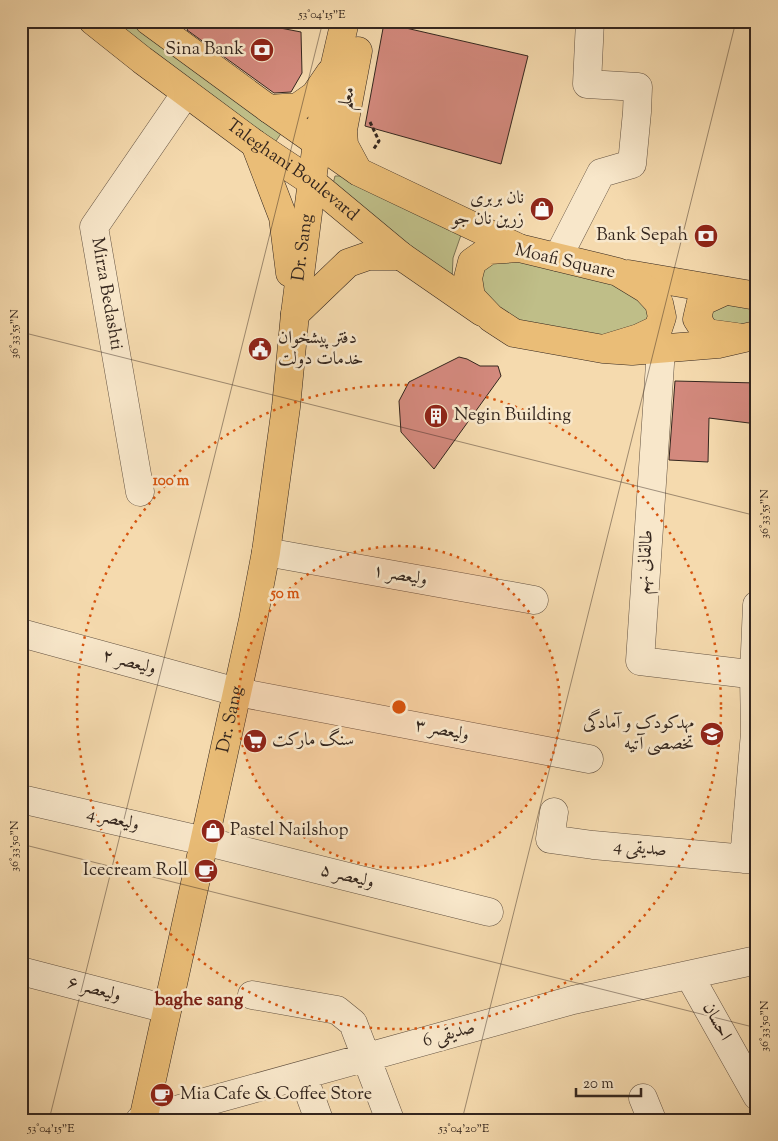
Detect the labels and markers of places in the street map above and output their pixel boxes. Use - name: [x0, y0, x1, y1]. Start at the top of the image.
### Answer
- place label: Sina Bank: [165, 37, 244, 63]
- bank icon: Sina Bank: [249, 37, 275, 63]
- place label: نان بربری زرین نان جو: [450, 186, 524, 233]
- shop icon: نان بربری زرین نان جو: [529, 196, 555, 222]
- place label: Bank Sepah: [596, 223, 688, 249]
- bank icon: Bank Sepah: [693, 223, 719, 249]
- place label: دفتر پیشخوان خدمات دولت: [278, 326, 363, 373]
- public building icon: دفتر پیشخوان خدمات دولت: [247, 336, 273, 362]
- building icon: Negin Building: [423, 403, 449, 429]
- place label: Negin Building: [454, 403, 571, 429]
- centre of rings: [390, 698, 408, 716]
- place label: مهدکودک و آمادگی تخصصی آتیه: [583, 708, 694, 758]
- school or university icon: مهدکودک و آمادگی تخصصی آتیه: [699, 721, 725, 747]
- place label: سنگ مارکت: [272, 727, 354, 754]
- supermarket icon: سنگ مارکت: [242, 728, 268, 754]
- shop icon: Pastel Nailshop: [200, 818, 226, 844]
- place label: Pastel Nailshop: [230, 818, 348, 844]
- place label: Icecream Roll: [83, 858, 188, 884]
- cafe icon: Icecream Roll: [193, 858, 219, 884]
- cafe icon: Mia Cafe & Coffee Store: [149, 1082, 175, 1108]
- place label: Mia Cafe & Coffee Store: [180, 1082, 372, 1108]

